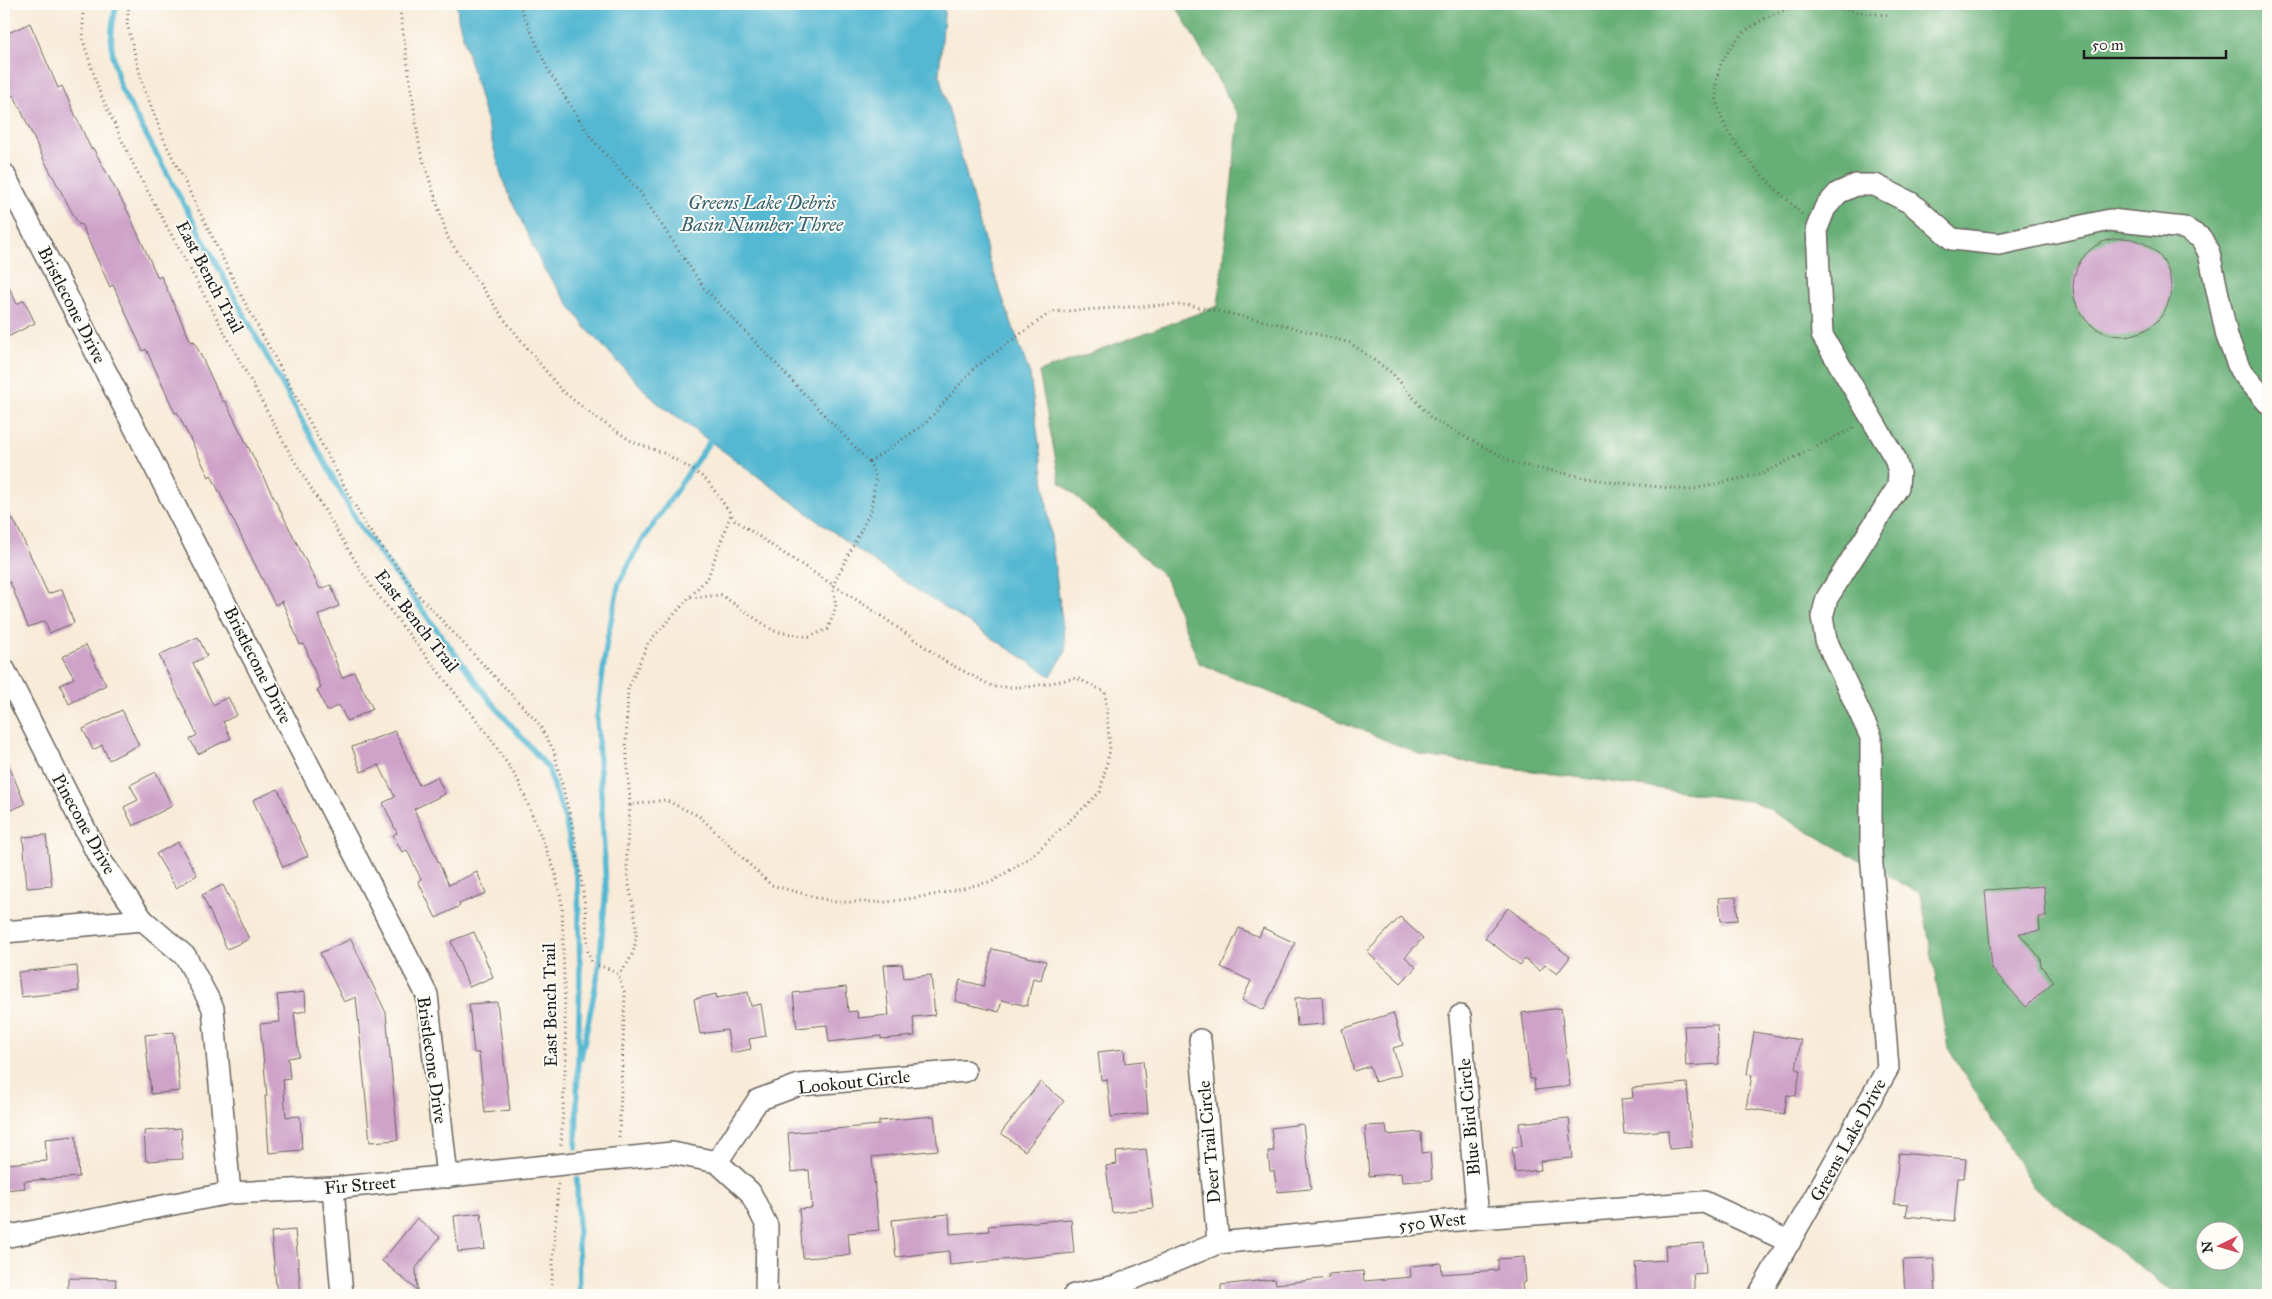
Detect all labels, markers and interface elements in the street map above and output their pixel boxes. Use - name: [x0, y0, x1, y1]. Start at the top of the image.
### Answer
- scale bar: [2084, 28, 2227, 60]
- text: 50 m: [2092, 36, 2124, 54]
- water label: Greens Lake Debris Basin Number Three: [680, 191, 844, 236]
- street label: East Bench Trail: [171, 217, 249, 337]
- street label: Bristlecone Drive: [33, 243, 111, 367]
- street label: East Bench Trail: [370, 565, 464, 677]
- street label: Bristlecone Drive: [219, 603, 297, 727]
- street label: Pinecone Drive: [47, 770, 121, 878]
- street label: East Bench Trail: [538, 943, 562, 1067]
- street label: Bristlecone Drive: [412, 995, 452, 1125]
- street label: Blue Bird Circle: [1453, 1057, 1485, 1177]
- street label: Lookout Circle: [797, 1065, 911, 1099]
- street label: Greens Lake Drive: [1805, 1075, 1891, 1205]
- street label: Deer Trail Circle: [1193, 1079, 1225, 1205]
- street label: Fir Street: [323, 1171, 397, 1199]
- street label: 550 West: [1397, 1207, 1468, 1236]
- north arrow: [2194, 1222, 2244, 1272]
- text: N: [2199, 1240, 2217, 1254]

